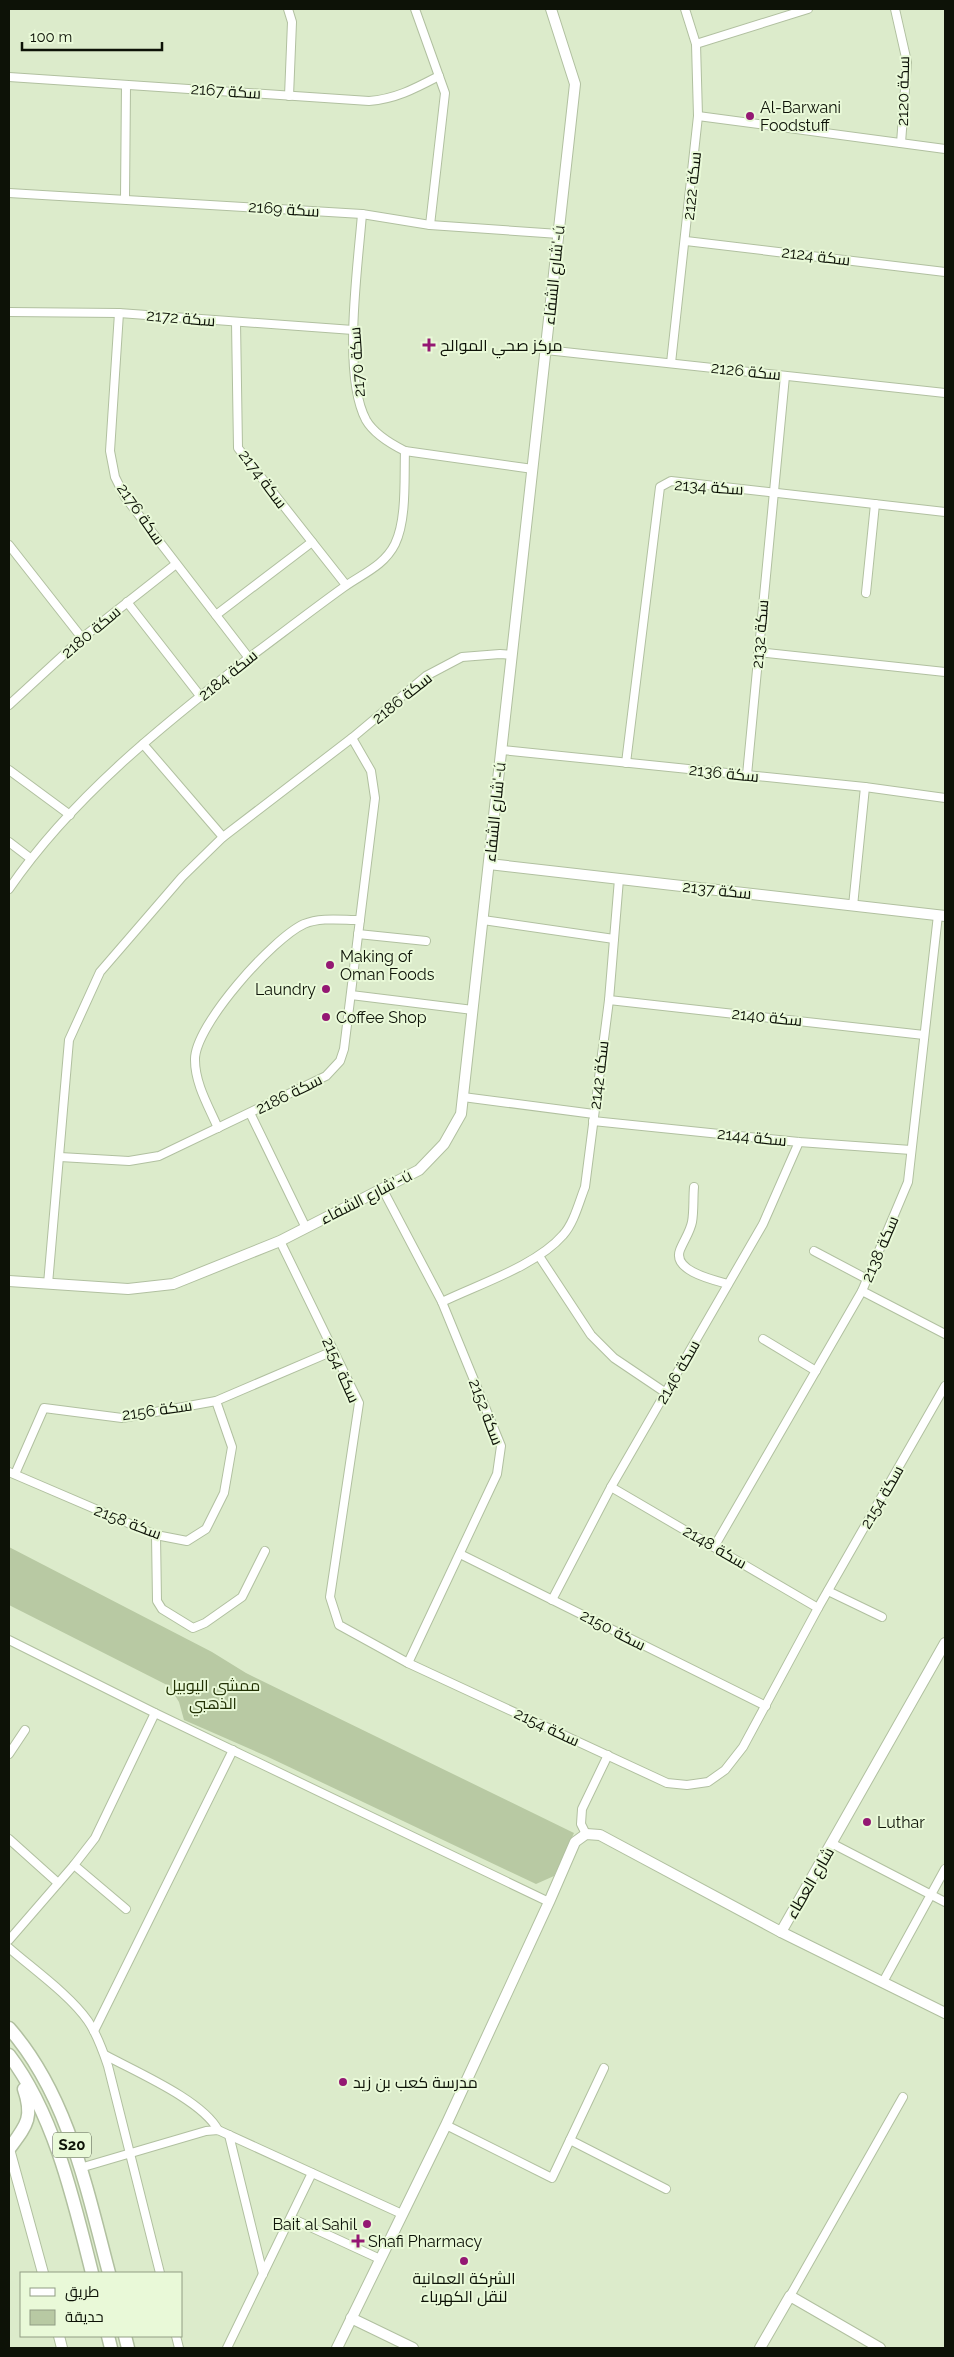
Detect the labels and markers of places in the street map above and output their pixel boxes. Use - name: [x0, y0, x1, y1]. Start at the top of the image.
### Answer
- place label: Al-Barwani Foodstuff: [760, 98, 841, 135]
- marker: Al-Barwani Foodstuff: [744, 110, 756, 122]
- place label: مركز صحي الموالح: [440, 336, 562, 359]
- marker: مركز صحي الموالح: [422, 338, 436, 352]
- place label: Making of Oman Foods: [340, 947, 435, 984]
- marker: Making of Oman Foods: [324, 959, 336, 971]
- place label: Laundry: [255, 980, 316, 999]
- marker: Laundry: [320, 983, 332, 995]
- place label: Coffee Shop: [336, 1008, 427, 1027]
- marker: Coffee Shop: [320, 1011, 332, 1023]
- place label: Luthar: [877, 1813, 925, 1832]
- marker: Luthar: [861, 1816, 873, 1828]
- place label: مدرسة كعب بن زيد: [353, 2073, 478, 2093]
- marker: مدرسة كعب بن زيد: [337, 2076, 349, 2088]
- place label: Bait al Sahil: [272, 2215, 358, 2234]
- marker: Bait al Sahil: [361, 2218, 373, 2230]
- place label: Shafi Pharmacy: [368, 2232, 483, 2251]
- marker: Shafi Pharmacy: [352, 2235, 364, 2247]
- marker: الشرکة العمانیة لنقل الکهرباء: [458, 2255, 470, 2267]
- place label: الشرکة العمانیة لنقل الکهرباء: [413, 2269, 515, 2307]

